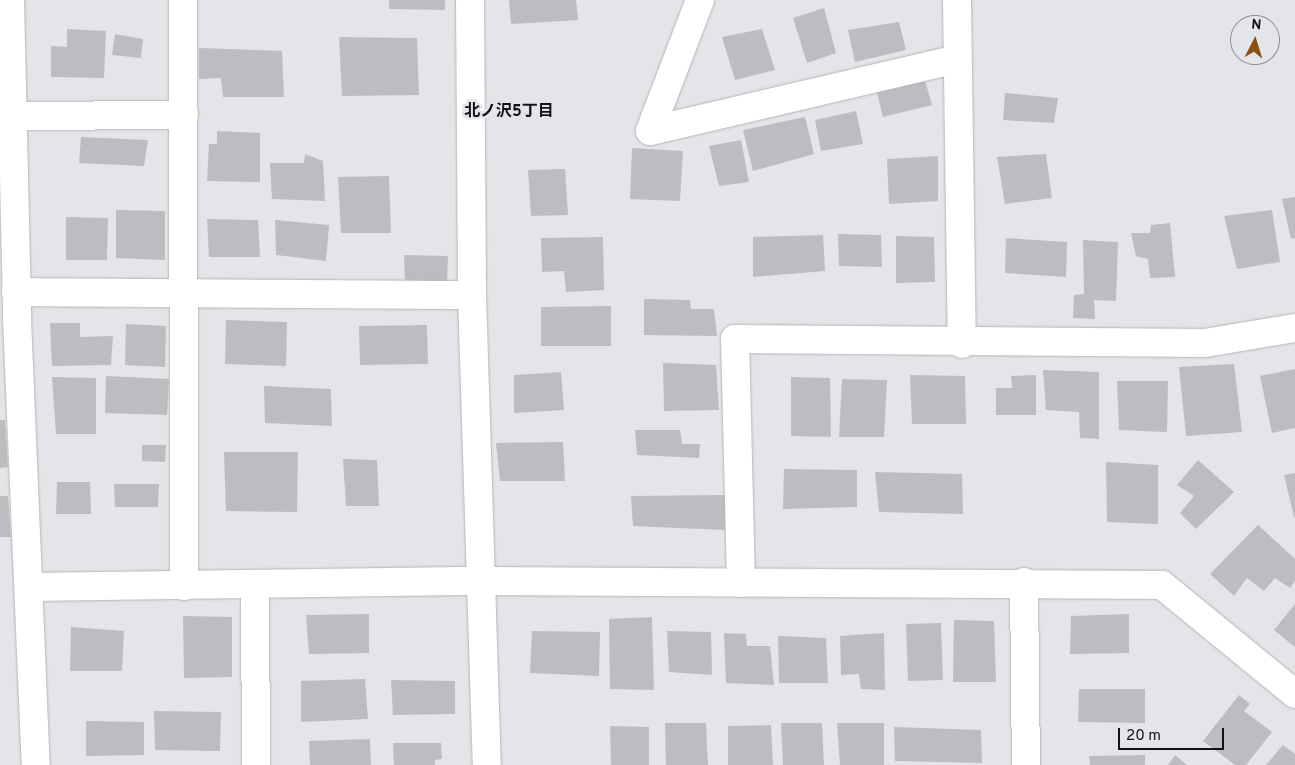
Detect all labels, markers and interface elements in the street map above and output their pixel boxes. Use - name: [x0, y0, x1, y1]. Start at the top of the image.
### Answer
- north arrow: [1230, 15, 1280, 65]
- text: N: [1251, 17, 1262, 34]
- district label: 北ノ沢5丁目: [464, 102, 554, 122]
- scale bar: [1120, 718, 1226, 750]
- text: 20 m: [1126, 727, 1161, 746]

